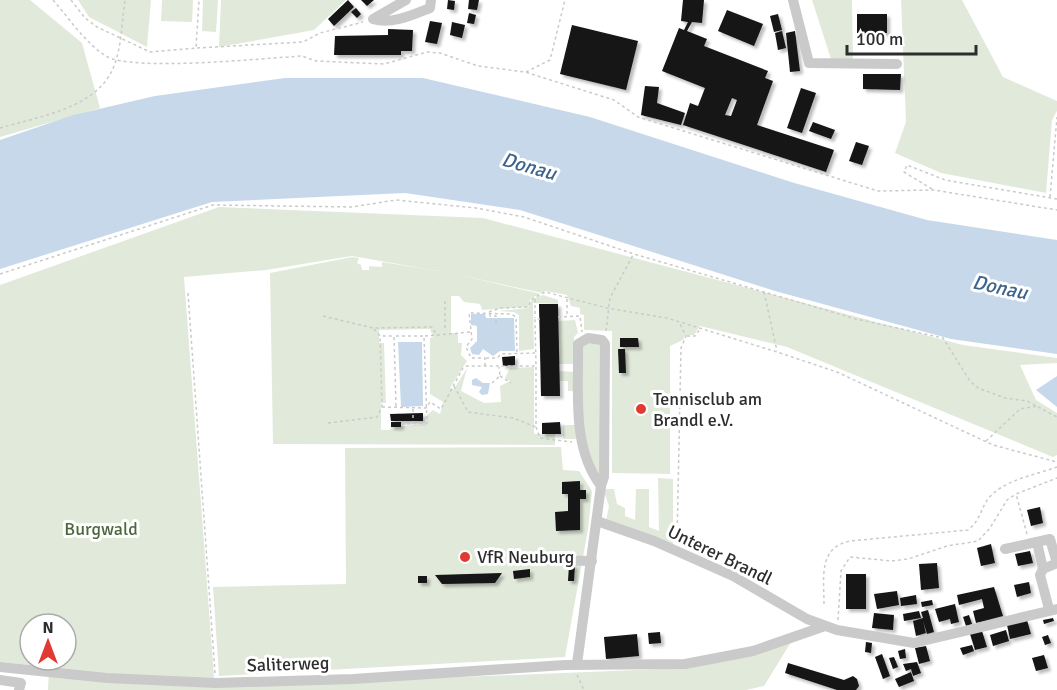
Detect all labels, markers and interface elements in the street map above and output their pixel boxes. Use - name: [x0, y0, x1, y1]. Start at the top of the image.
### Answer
- scale bar: [847, 18, 976, 56]
- text: 100 m: [856, 28, 903, 50]
- water label: Donau: [499, 147, 560, 186]
- water label: Donau: [970, 270, 1031, 306]
- place label: Tennisclub am Brandl e.V.: [653, 388, 762, 431]
- marker: Tennisclub am Brandl e.V.: [634, 402, 648, 416]
- park label: Burgwald: [64, 518, 138, 540]
- street label: Unterer Brandl: [664, 520, 776, 590]
- place label: VfR Neuburg: [477, 546, 574, 568]
- marker: VfR Neuburg: [458, 550, 472, 564]
- north arrow: [18, 612, 78, 672]
- text: N: [42, 618, 54, 638]
- street label: Saliterweg: [246, 652, 330, 676]

